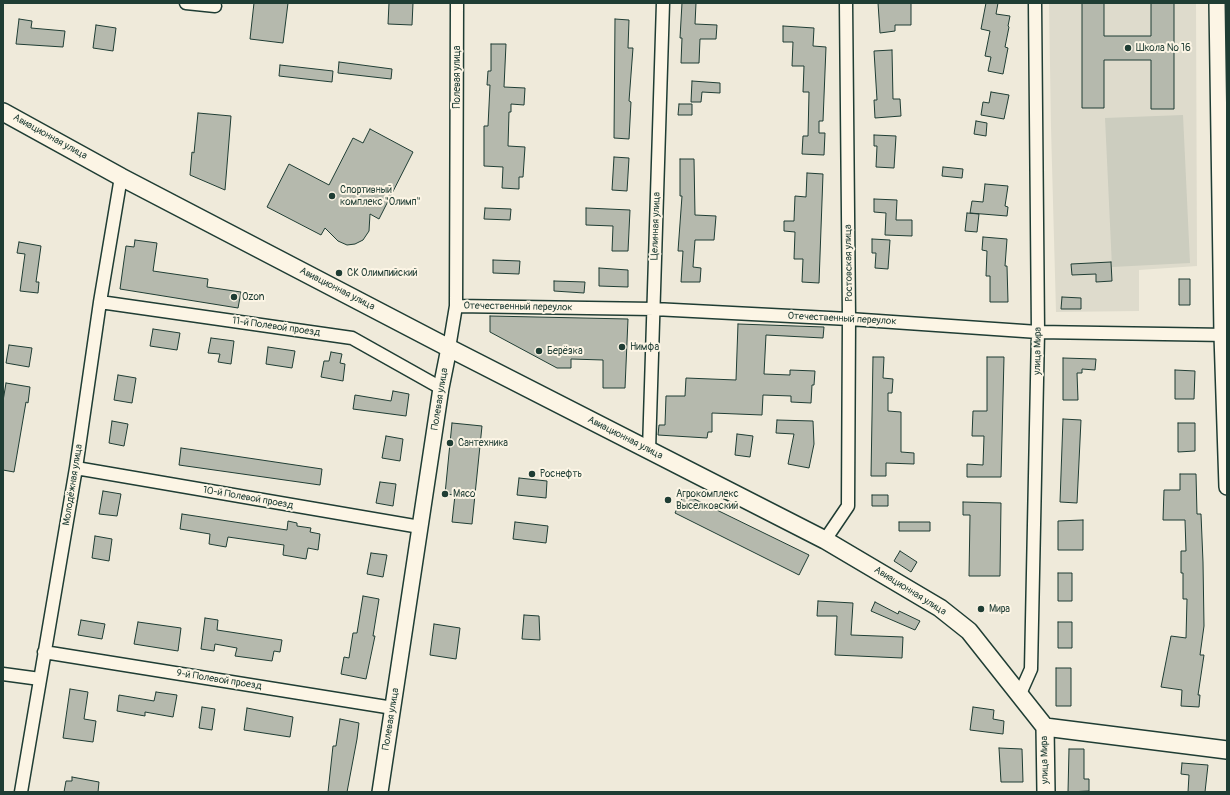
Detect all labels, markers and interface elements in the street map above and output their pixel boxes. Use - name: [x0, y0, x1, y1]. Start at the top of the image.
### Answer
- place label: Школа № 16: [1136, 42, 1191, 54]
- marker: Школа № 16: [1123, 43, 1133, 53]
- street label: Полевая улица: [451, 46, 463, 108]
- street label: Авиационная улица: [11, 112, 89, 162]
- place label: Спортивный комплекс "Олимп": [340, 184, 421, 208]
- marker: Спортивный комплекс "Олимп": [327, 191, 337, 201]
- street label: Целинная улица: [649, 192, 663, 260]
- street label: Ростовская улица: [842, 224, 856, 302]
- street label: Авиационная улица: [297, 265, 377, 313]
- place label: СК Олимпийский: [347, 267, 418, 279]
- marker: СК Олимпийский: [334, 268, 344, 278]
- place label: Ozon: [242, 291, 264, 303]
- marker: Ozon: [229, 292, 239, 302]
- street label: Отечественный переулок: [463, 300, 573, 314]
- street label: Отечественный переулок: [787, 310, 897, 328]
- street label: 11-й Полевой проезд: [231, 315, 321, 339]
- street label: улица Мира: [1032, 327, 1044, 375]
- place label: Нимфа: [630, 341, 659, 353]
- marker: Нимфа: [617, 342, 627, 352]
- place label: Берёзка: [547, 345, 583, 357]
- marker: Берёзка: [534, 346, 544, 356]
- street label: Полевая улица: [429, 367, 451, 431]
- street label: Авиационная улица: [585, 414, 665, 462]
- place label: Сантехника: [458, 437, 508, 449]
- marker: Сантехника: [445, 438, 455, 448]
- street label: Молодёжная улица: [61, 443, 85, 527]
- place label: Роснефть: [540, 468, 582, 480]
- marker: Роснефть: [527, 469, 537, 479]
- street label: 10-й Полевой проезд: [202, 484, 294, 512]
- place label: Мясо: [453, 488, 475, 500]
- place label: Агрокомплекс Выселковский: [676, 488, 739, 512]
- marker: Мясо: [440, 489, 450, 499]
- marker: Агрокомплекс Выселковский: [663, 495, 673, 505]
- street label: Авиационная улица: [872, 564, 948, 618]
- place label: Мира: [989, 603, 1010, 615]
- marker: Мира: [976, 604, 986, 614]
- street label: 9-й Полевой проезд: [176, 667, 262, 693]
- street label: Полевая улица: [380, 687, 402, 751]
- street label: улица Мира: [1039, 736, 1051, 784]

